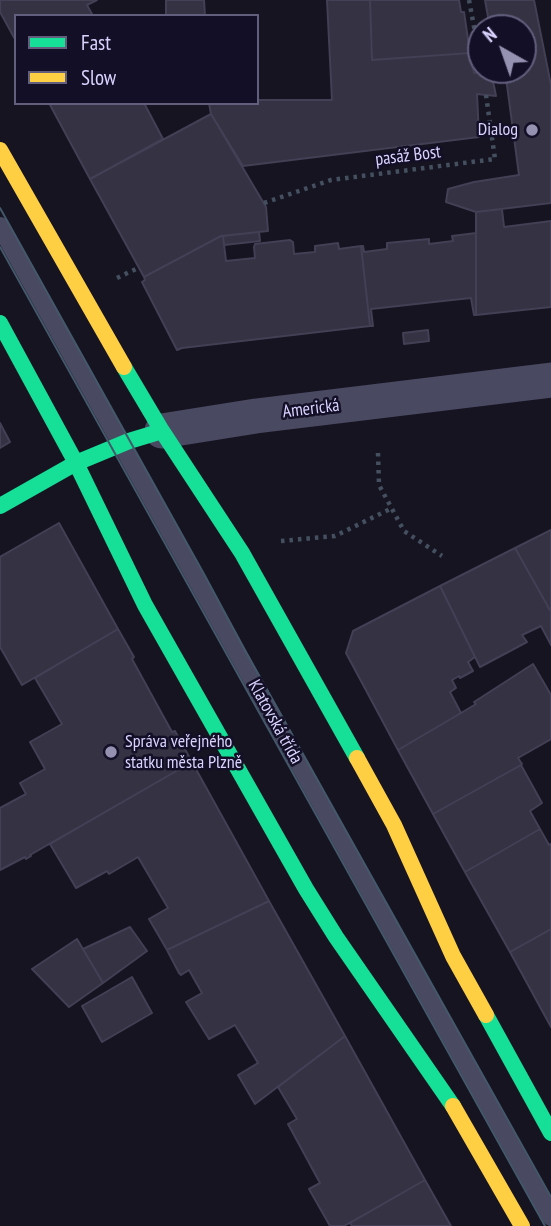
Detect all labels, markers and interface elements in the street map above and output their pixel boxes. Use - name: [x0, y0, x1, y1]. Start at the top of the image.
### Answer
- legend: [14, 14, 259, 105]
- north arrow: [467, 14, 537, 84]
- text: N: [478, 22, 501, 47]
- text: Fast: [81, 29, 111, 56]
- text: Slow: [81, 64, 116, 91]
- place label: Dialog: [478, 119, 518, 141]
- marker: Dialog: [524, 122, 540, 138]
- street label: pasáž Bost: [374, 141, 442, 171]
- street label: Americká: [281, 395, 341, 423]
- street label: Klatovská třída: [243, 676, 307, 768]
- place label: Správa veřejného statku města Plzně: [125, 731, 242, 774]
- marker: Správa veřejného statku města Plzně: [103, 744, 119, 760]

